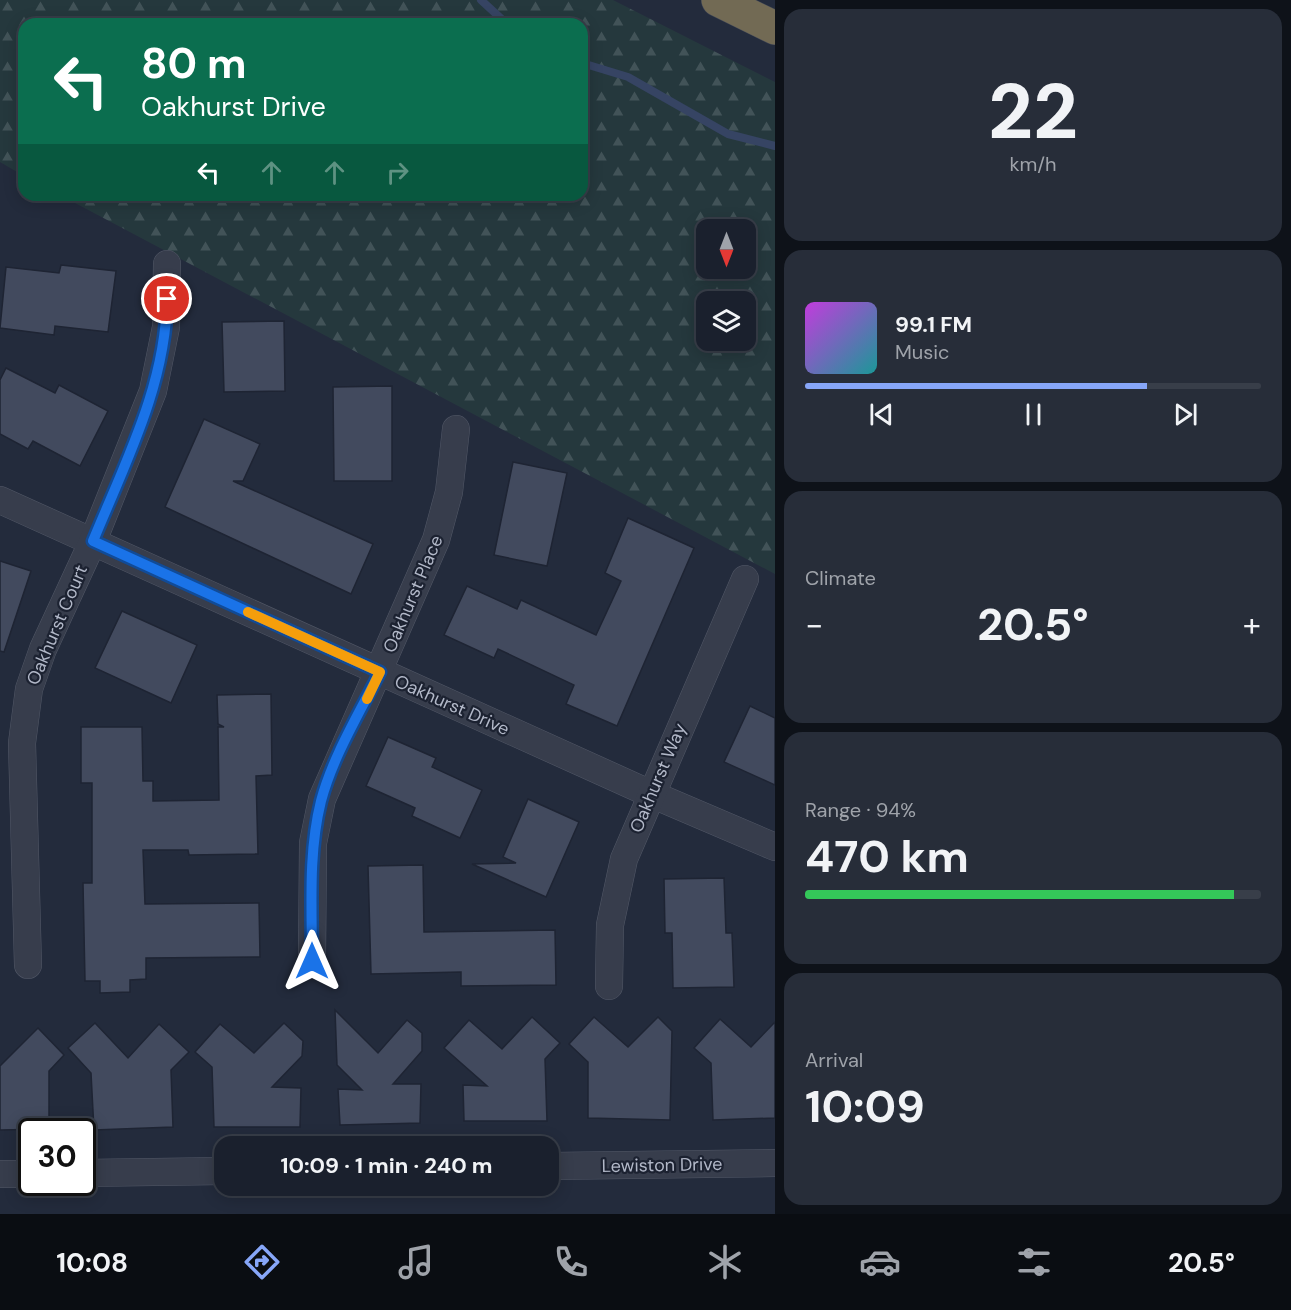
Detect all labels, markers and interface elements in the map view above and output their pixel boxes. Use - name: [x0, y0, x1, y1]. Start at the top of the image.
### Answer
- text: 80 m: [141, 36, 247, 91]
- icon: left: [42, 42, 120, 120]
- text: 22: [988, 61, 1078, 162]
- text: Oakhurst Drive: [141, 89, 326, 124]
- text: km/h: [1009, 151, 1057, 177]
- icon: left: [192, 156, 225, 189]
- icon: ahead: [255, 156, 288, 189]
- icon: ahead: [318, 156, 351, 189]
- icon: right: [381, 156, 414, 189]
- north arrow: [696, 219, 756, 279]
- map controls: [696, 219, 756, 351]
- pin: [141, 273, 192, 324]
- icon: arrive: [150, 282, 183, 315]
- button: layers: [696, 291, 756, 351]
- text: 99.1 FM: [895, 310, 972, 339]
- text: Music: [895, 339, 950, 365]
- icon: previous: [865, 398, 898, 431]
- icon: pause: [1017, 398, 1050, 431]
- icon: next: [1169, 398, 1202, 431]
- street label: Oakhurst Place: [377, 532, 449, 656]
- street label: Oakhurst Court: [21, 561, 93, 689]
- text: Climate: [805, 565, 876, 591]
- text: 20.5°: [977, 595, 1089, 654]
- text: −: [805, 603, 823, 646]
- text: +: [1243, 603, 1261, 646]
- street label: Oakhurst Drive: [391, 669, 513, 741]
- street label: Oakhurst Way: [624, 720, 692, 836]
- text: Range · 94%: [805, 797, 916, 823]
- text: 470 km: [805, 827, 969, 886]
- position arrow: [280, 929, 344, 993]
- text: Arrival: [805, 1047, 863, 1073]
- text: 10:09: [805, 1077, 925, 1136]
- speed limit sign: 30: [18, 1118, 96, 1196]
- text: 10:09 · 1 min · 240 m: [281, 1151, 493, 1180]
- street label: Lewiston Drive: [601, 1152, 723, 1178]
- icon: directions: [241, 1241, 283, 1283]
- icon: music: [395, 1241, 437, 1283]
- icon: phone: [550, 1241, 592, 1283]
- icon: climate: [704, 1241, 746, 1283]
- icon: car: [859, 1241, 901, 1283]
- icon: filters: [1013, 1241, 1055, 1283]
- text: 10:08: [56, 1245, 128, 1280]
- text: 20.5°: [1168, 1245, 1235, 1280]

